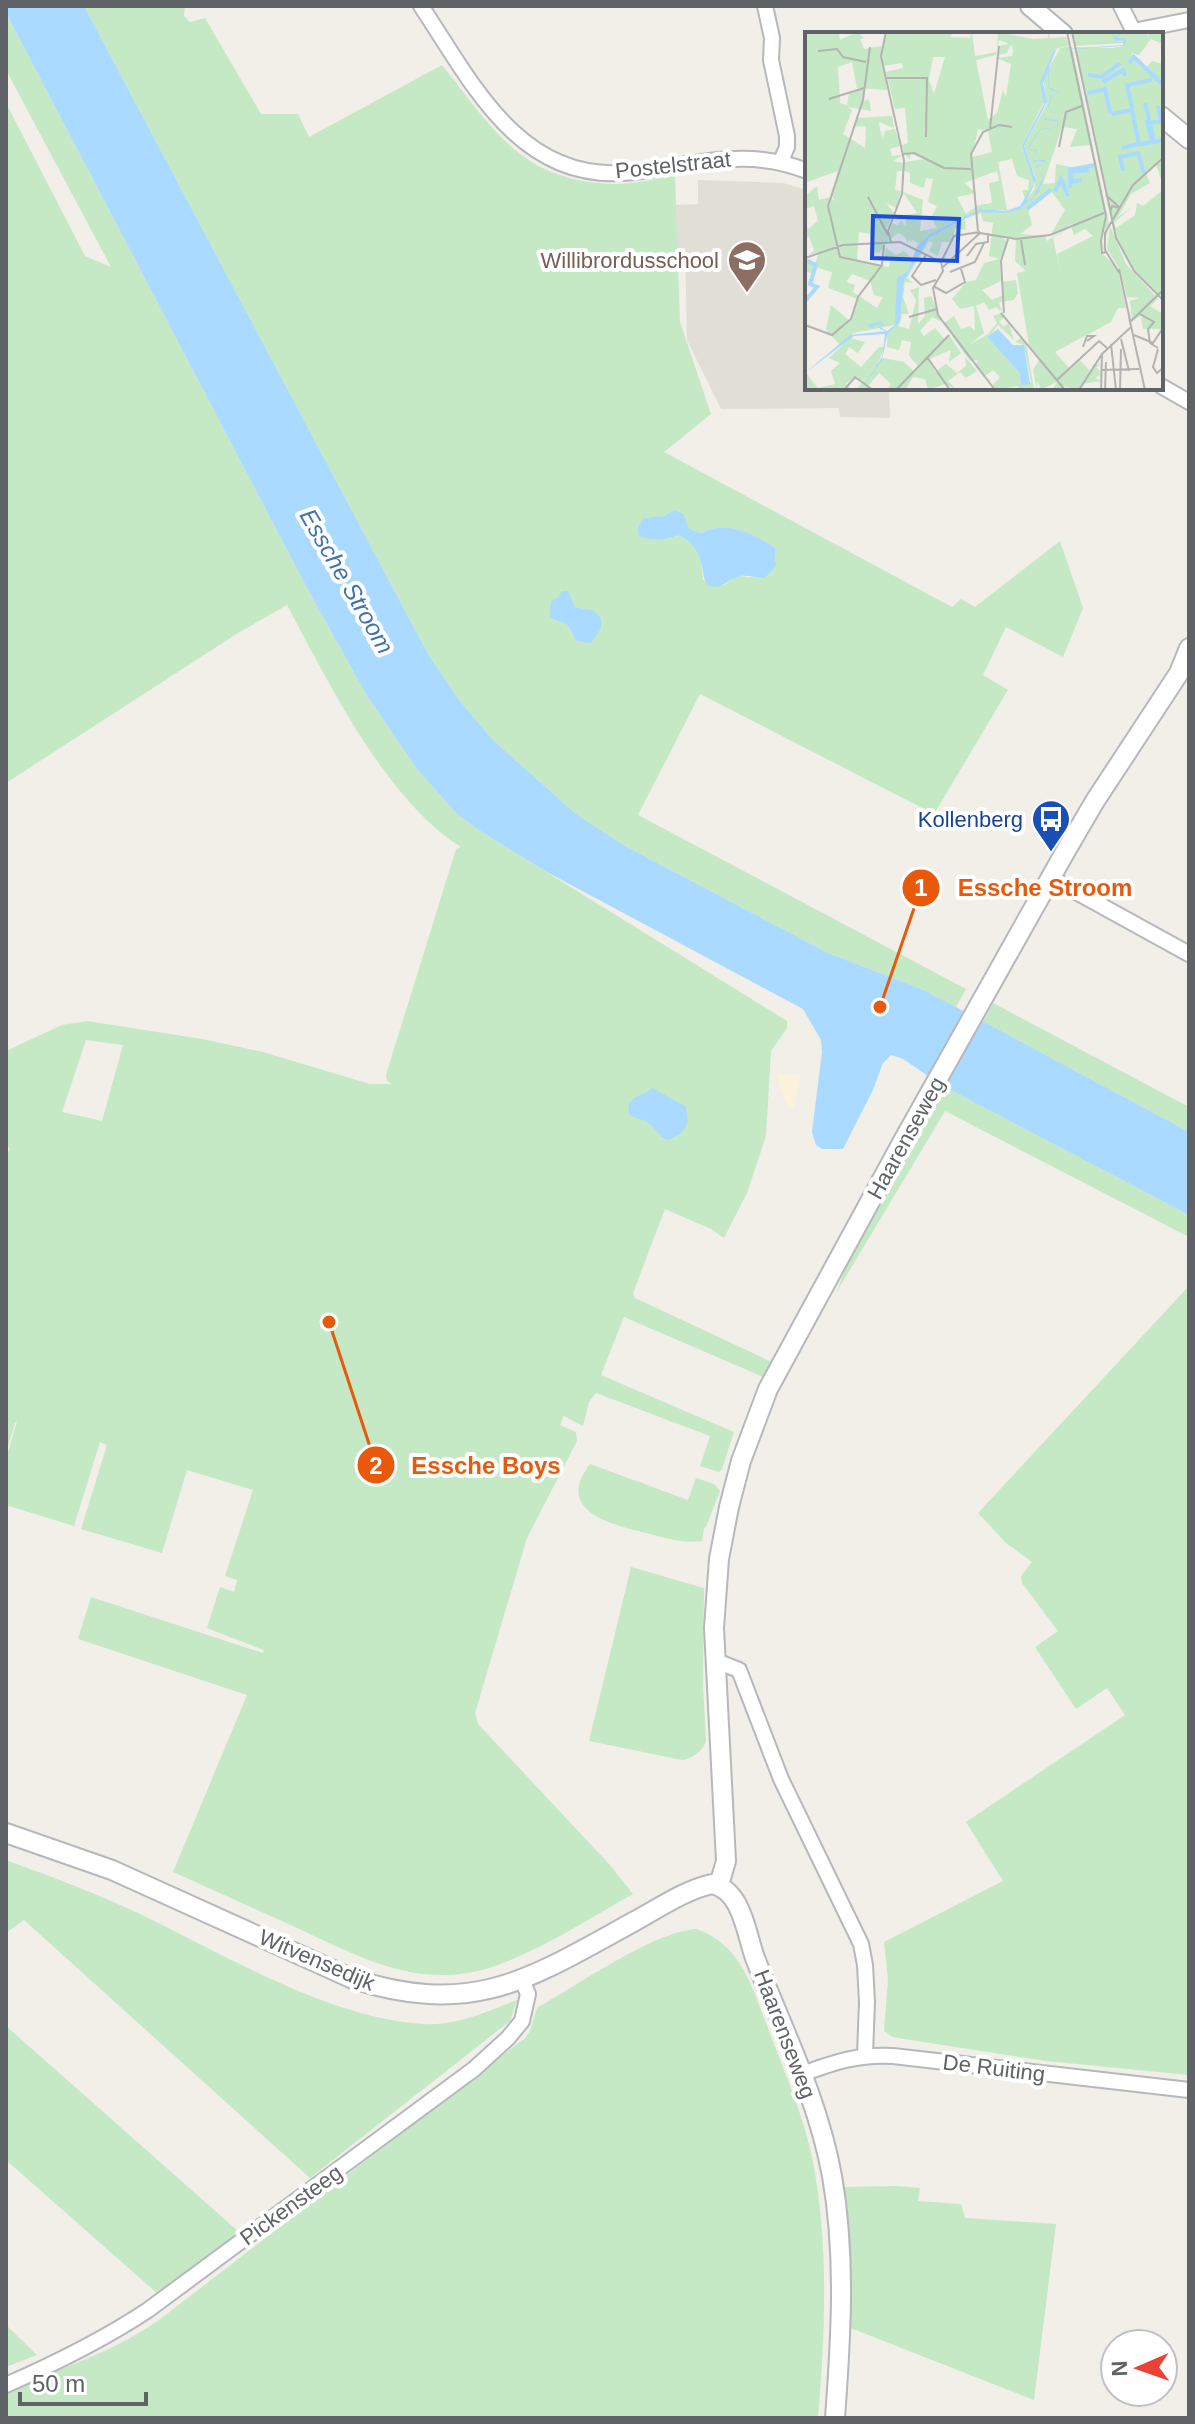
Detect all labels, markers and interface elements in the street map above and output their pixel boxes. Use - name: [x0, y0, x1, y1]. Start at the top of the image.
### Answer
- inset map: [805, 32, 1163, 390]
- street label: Postelstraat: [614, 146, 732, 184]
- school or university icon: Willibrordusschool: [726, 239, 768, 294]
- place label: Willibrordusschool: [540, 248, 719, 273]
- water label: Essche Stroom: [295, 504, 399, 658]
- bus stop icon: Kollenberg: [1030, 798, 1072, 853]
- place label: Kollenberg: [918, 807, 1023, 832]
- callout: Essche Stroom: [901, 864, 1148, 912]
- text: 1: [914, 874, 928, 901]
- text: Essche Stroom: [958, 874, 1132, 901]
- street label: Haarenseweg: [862, 1073, 950, 1203]
- callout: Essche Boys: [356, 1441, 577, 1489]
- text: 2: [369, 1452, 383, 1479]
- text: Essche Boys: [411, 1452, 561, 1479]
- street label: Witvensedijk: [255, 1924, 380, 1996]
- street label: Haarenseweg: [749, 1966, 821, 2102]
- street label: De Ruiting: [942, 2049, 1046, 2087]
- street label: Pickensteeg: [235, 2160, 347, 2250]
- north arrow: [1099, 2328, 1179, 2408]
- scale bar: [20, 2356, 146, 2406]
- text: N: [1107, 2360, 1132, 2377]
- text: 50 m: [32, 2370, 85, 2397]

